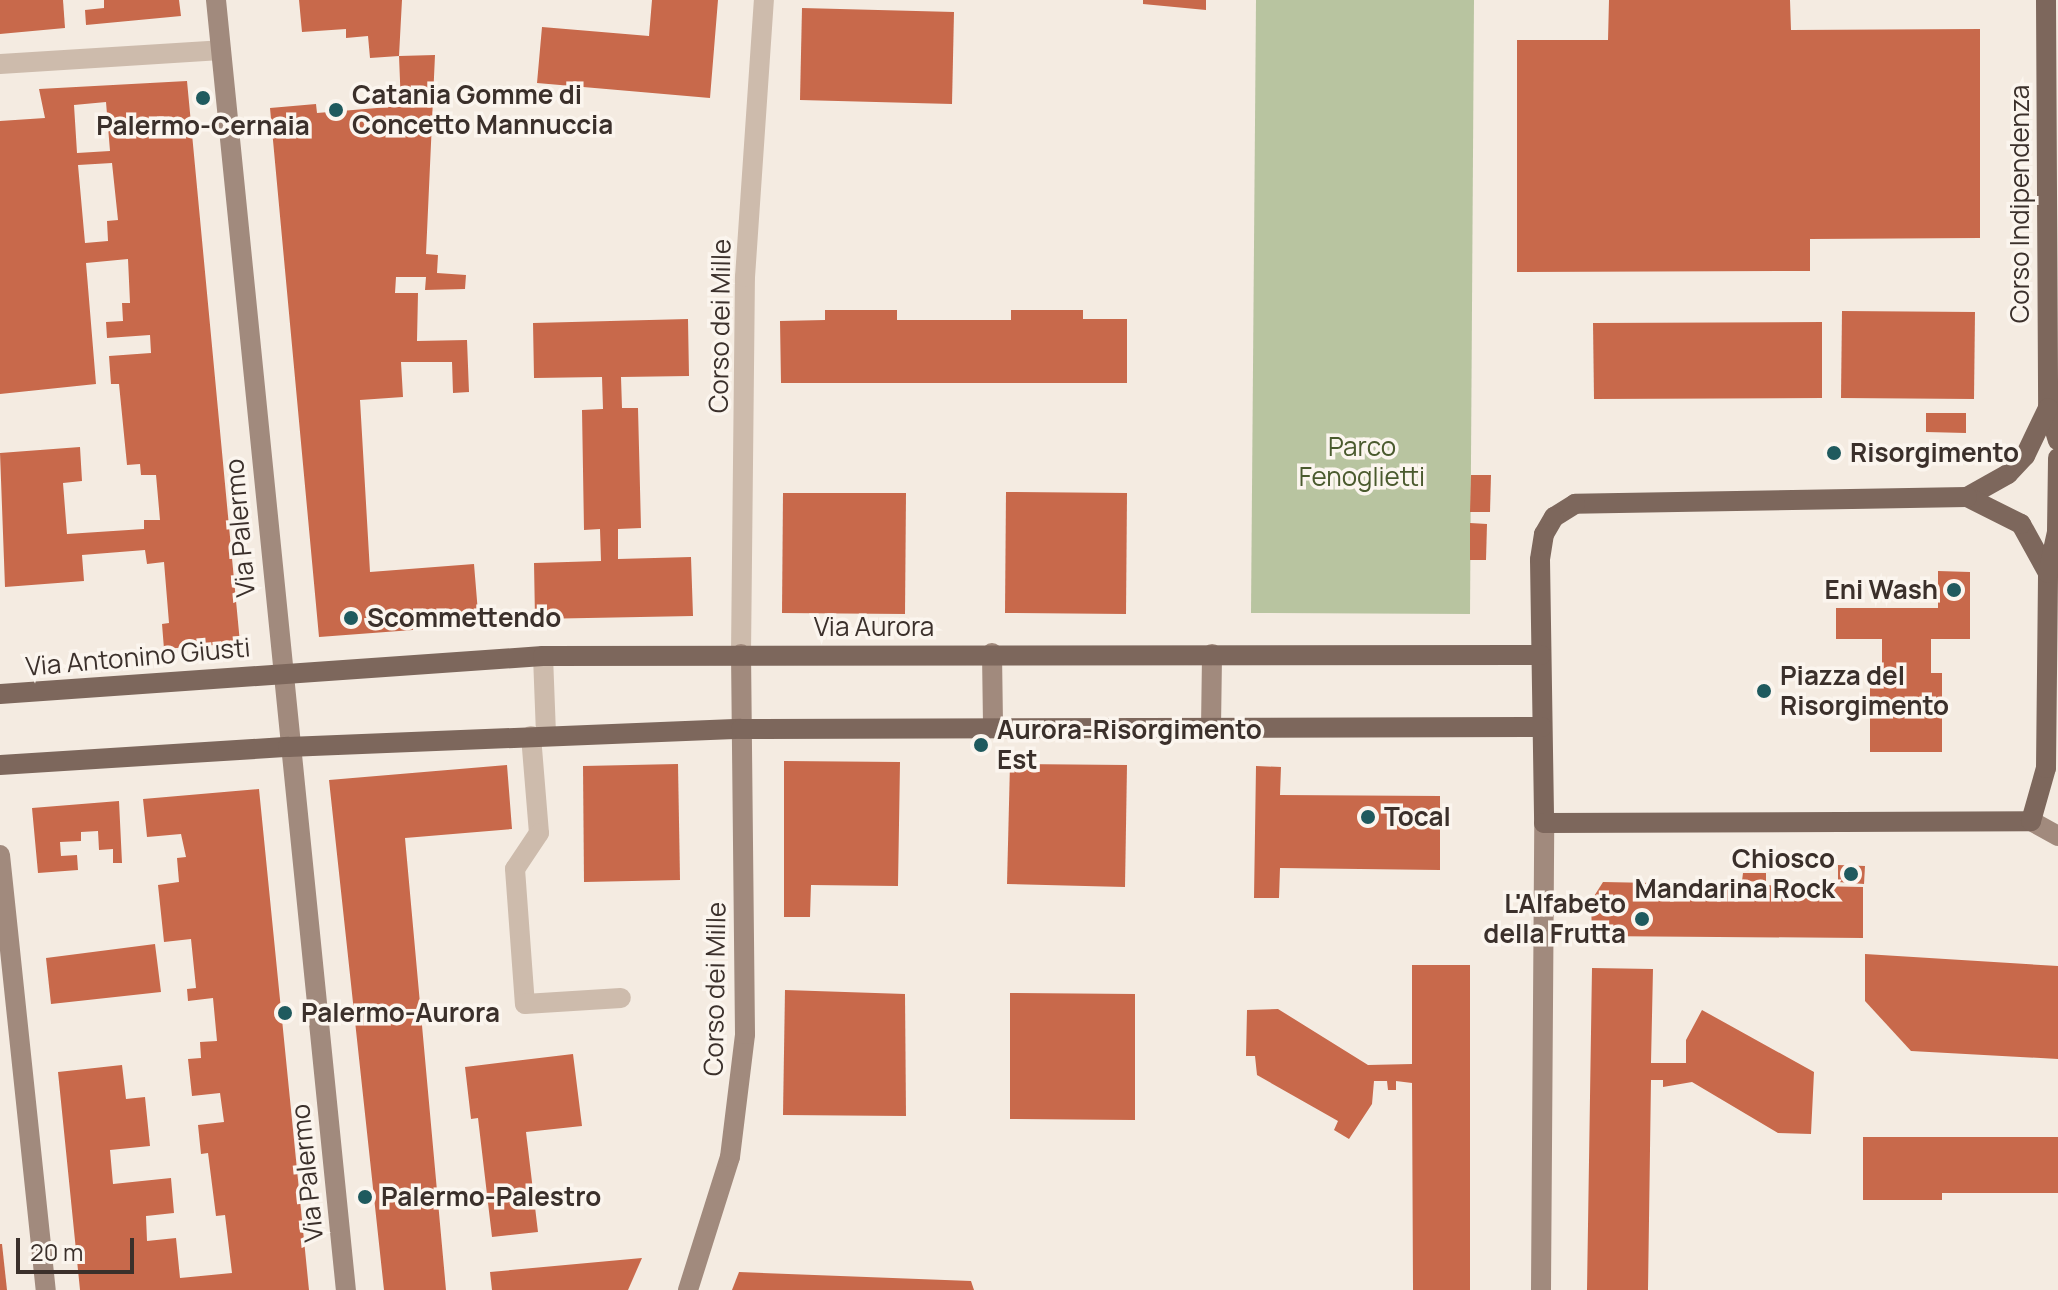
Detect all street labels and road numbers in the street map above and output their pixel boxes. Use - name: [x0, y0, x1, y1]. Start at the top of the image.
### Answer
- street label: Corso Indipendenza: [2004, 85, 2036, 323]
- street label: Corso dei Mille: [703, 239, 737, 413]
- street label: Via Palermo: [218, 458, 262, 598]
- street label: Via Aurora: [814, 611, 934, 643]
- street label: Via Antonino Giusti: [24, 632, 252, 682]
- street label: Corso dei Mille: [698, 902, 732, 1076]
- street label: Via Palermo: [284, 1103, 330, 1243]

